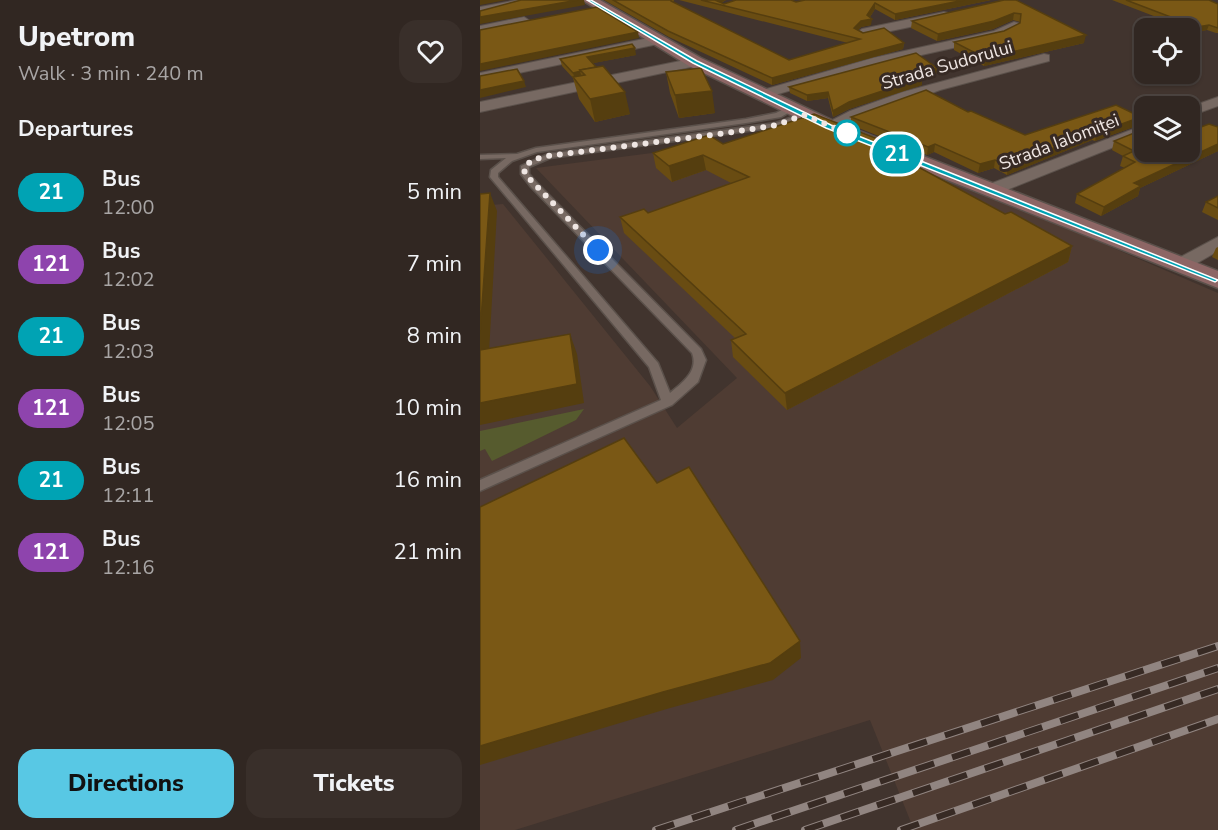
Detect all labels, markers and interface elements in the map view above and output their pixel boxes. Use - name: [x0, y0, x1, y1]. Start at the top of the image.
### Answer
- text: Upetrom: [18, 18, 135, 56]
- map controls: [1134, 18, 1200, 162]
- button: locate: [1134, 18, 1200, 84]
- button: heart: [399, 20, 462, 83]
- street label: Strada Sudorului: [878, 35, 1016, 95]
- text: Walk · 3 min · 240 m: [18, 60, 204, 87]
- button: layers: [1134, 96, 1200, 162]
- street label: Strada Ialomiței: [995, 108, 1123, 176]
- text: Departures: [18, 114, 133, 144]
- unlabelled marker: [834, 120, 860, 146]
- line badge: 21: [870, 134, 924, 174]
- text: 21: [884, 140, 910, 168]
- text: Bus: [102, 164, 141, 194]
- text: 5 min: [407, 177, 462, 207]
- text: 21: [38, 178, 64, 206]
- text: 12:00: [102, 194, 155, 221]
- your location: [583, 235, 613, 265]
- text: Bus: [102, 236, 141, 266]
- text: 7 min: [407, 249, 462, 279]
- text: 121: [32, 250, 70, 278]
- text: 12:02: [102, 266, 155, 293]
- text: Bus: [102, 308, 141, 338]
- text: 8 min: [407, 321, 462, 351]
- text: 21: [38, 322, 64, 350]
- text: 12:03: [102, 338, 155, 365]
- text: Bus: [102, 380, 141, 410]
- text: 10 min: [394, 393, 462, 423]
- text: 121: [32, 394, 70, 422]
- text: 12:05: [102, 410, 155, 437]
- text: Bus: [102, 452, 141, 482]
- text: 16 min: [394, 465, 462, 495]
- text: 21: [38, 466, 64, 494]
- text: 12:11: [102, 482, 155, 509]
- text: Bus: [102, 524, 141, 554]
- text: 21 min: [394, 537, 462, 567]
- text: 121: [32, 538, 70, 566]
- text: 12:16: [102, 554, 155, 581]
- button: Directions: [18, 749, 234, 818]
- button: Tickets: [246, 749, 462, 818]

